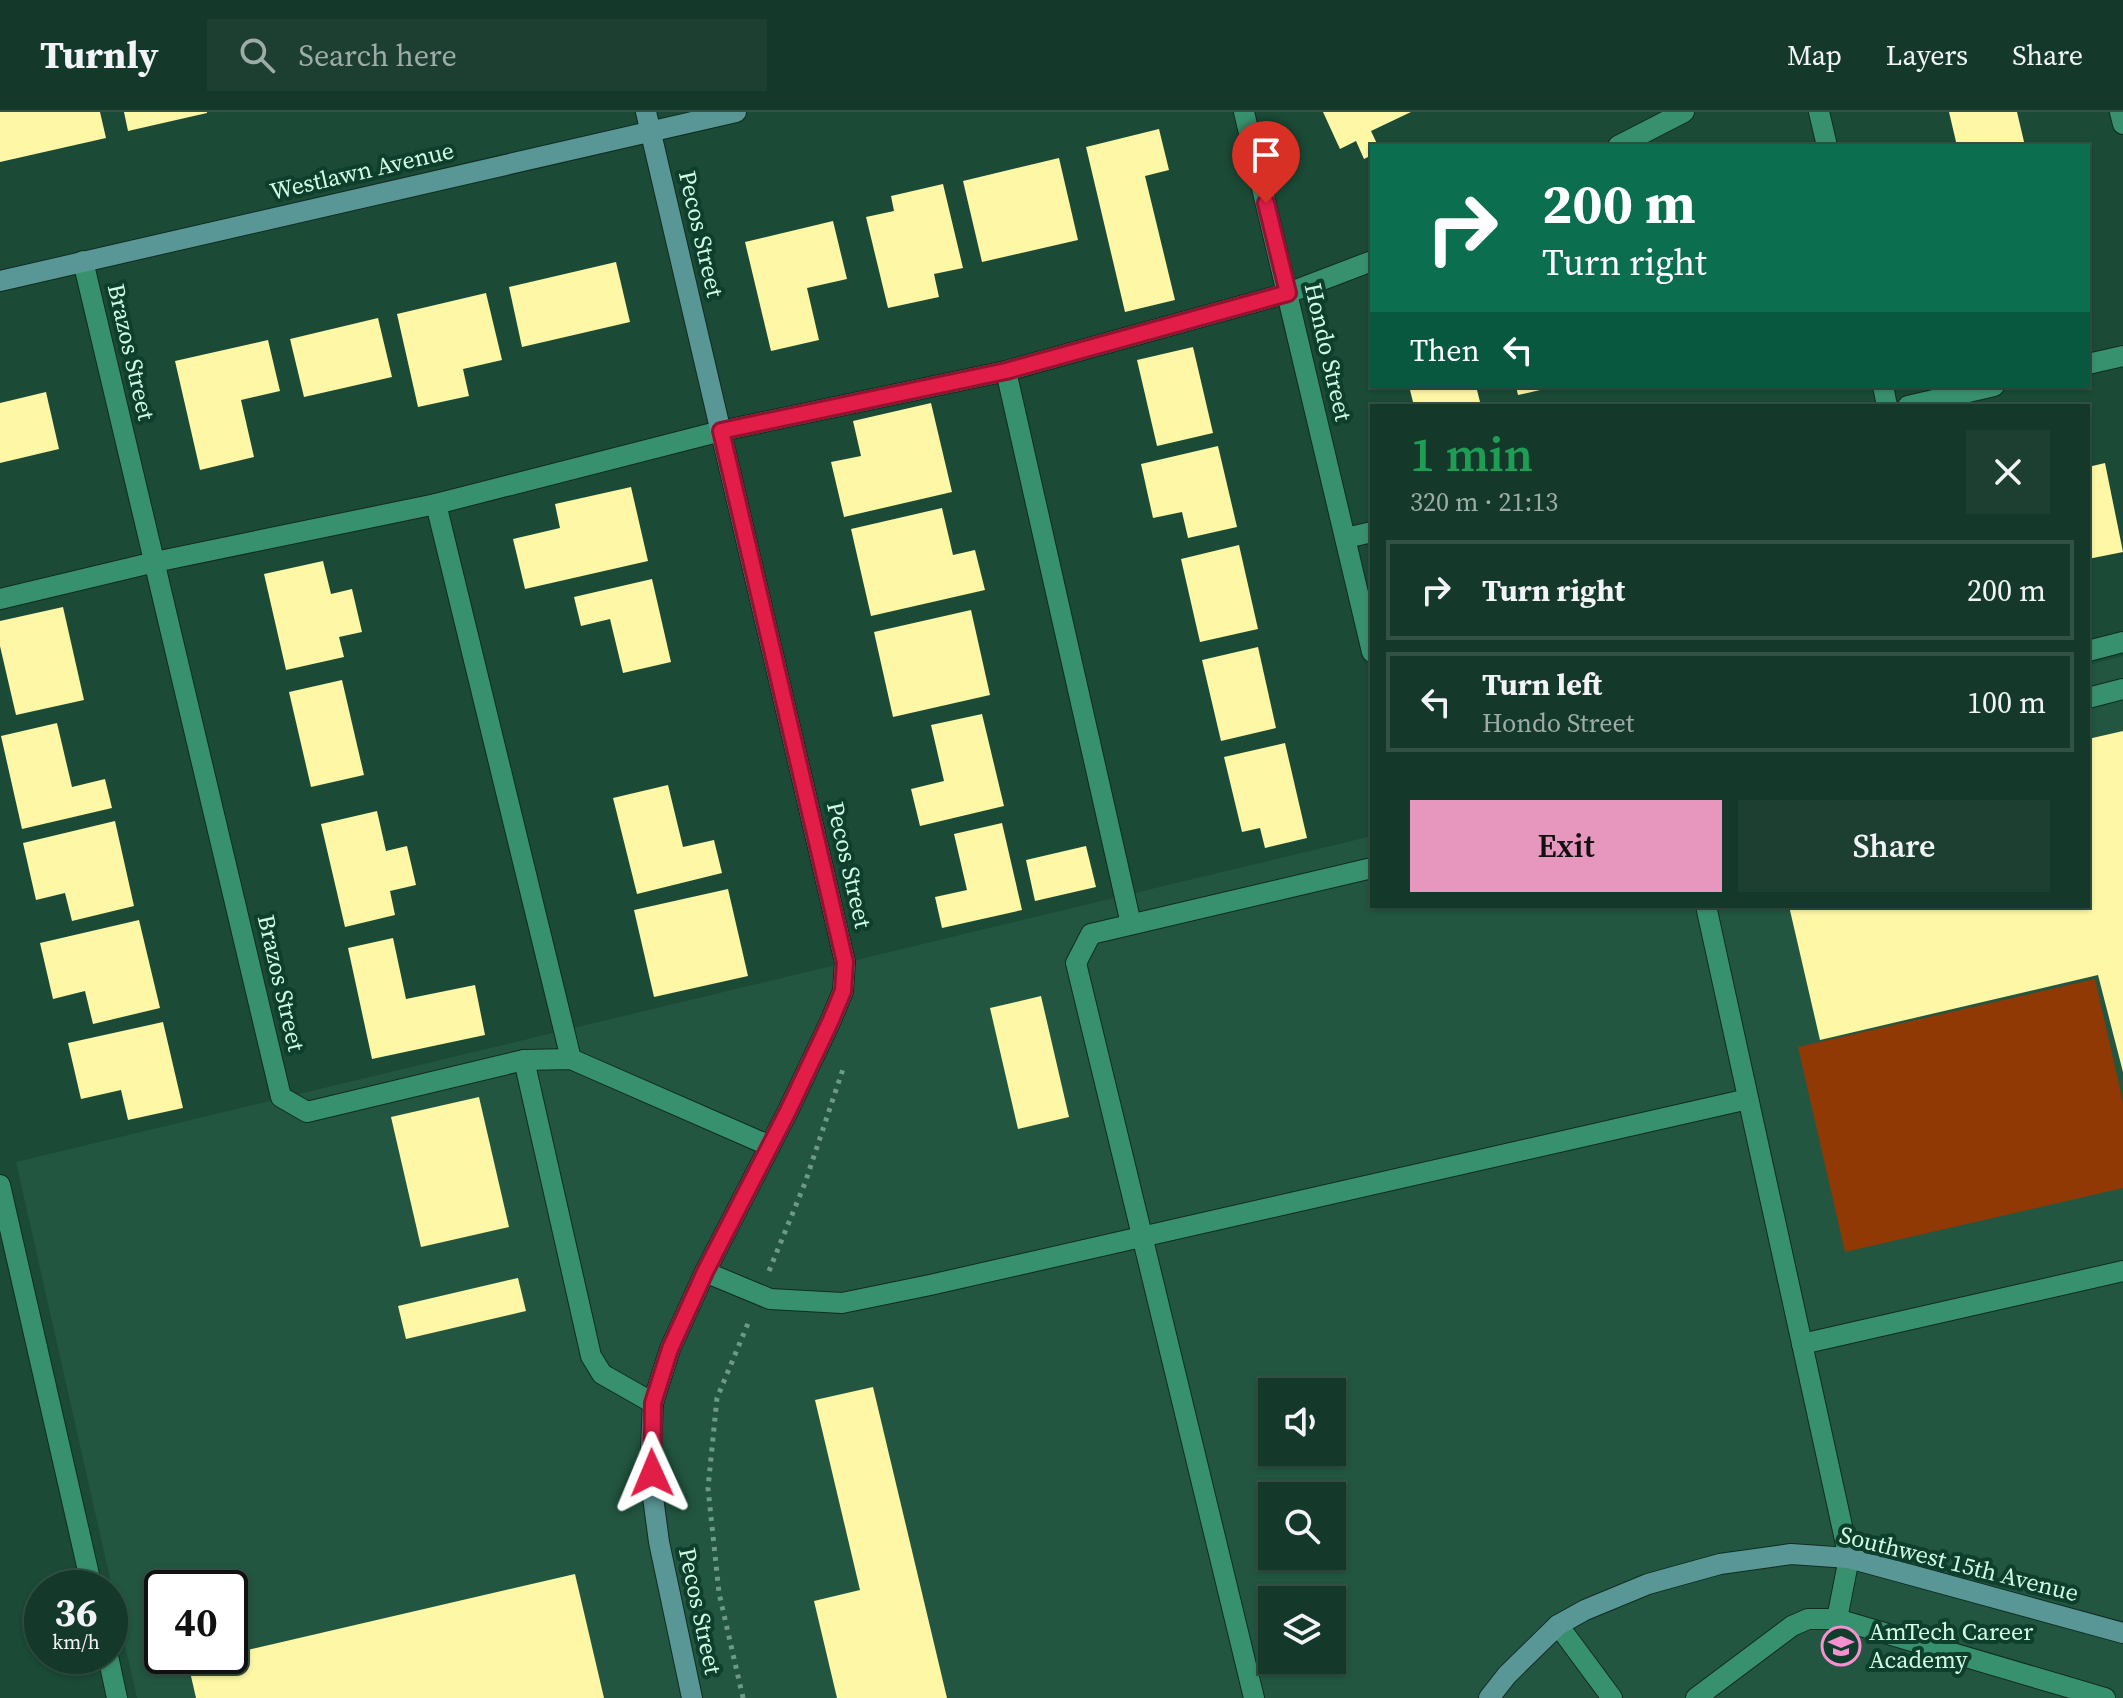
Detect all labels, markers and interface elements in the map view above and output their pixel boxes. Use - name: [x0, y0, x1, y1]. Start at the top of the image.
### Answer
- search box: [207, 19, 767, 91]
- text: Turnly: [40, 29, 159, 81]
- icon: search: [235, 33, 279, 77]
- text: Search here: [299, 35, 457, 76]
- text: Map: [1787, 36, 1842, 74]
- text: Layers: [1886, 36, 1968, 74]
- text: Share: [2012, 36, 2083, 74]
- pin: [1232, 121, 1300, 203]
- street label: Westlawn Avenue: [267, 133, 457, 208]
- icon: arrive: [1244, 133, 1288, 177]
- text: 200 m: [1542, 165, 1696, 242]
- street label: Pecos Street: [671, 167, 732, 301]
- icon: right: [1410, 176, 1514, 280]
- text: Turn right: [1542, 238, 1707, 287]
- street label: Brazos Street: [100, 280, 163, 424]
- street label: Hondo Street: [1297, 280, 1360, 424]
- icon: left: [1496, 328, 1540, 372]
- text: Then: [1410, 330, 1480, 371]
- text: 1 min: [1410, 421, 1533, 487]
- button: close: [1966, 430, 2050, 514]
- text: 320 m · 21:13: [1410, 484, 1558, 520]
- icon: right: [1414, 568, 1458, 612]
- text: Turn right: [1482, 570, 1625, 611]
- text: 200 m: [1967, 570, 2046, 611]
- text: Turn left: [1482, 664, 1602, 705]
- icon: left: [1414, 680, 1458, 724]
- text: 100 m: [1967, 682, 2046, 723]
- text: Hondo Street: [1482, 705, 1634, 741]
- street label: Pecos Street: [819, 798, 880, 932]
- button: Exit: [1410, 800, 1722, 892]
- button: Share: [1738, 800, 2050, 892]
- street label: Brazos Street: [250, 911, 313, 1055]
- map controls: [1258, 1378, 1346, 1674]
- button: sound: [1258, 1378, 1346, 1466]
- position arrow: [610, 1431, 694, 1515]
- button: search: [1258, 1482, 1346, 1570]
- street label: Southwest 15th Avenue: [1836, 1518, 2082, 1609]
- street label: Pecos Street: [671, 1544, 730, 1678]
- speed limit sign: 40: [144, 1570, 248, 1674]
- text: 36: [54, 1585, 98, 1639]
- button: layers: [1258, 1586, 1346, 1674]
- place label: AmTech Career Academy: [1869, 1615, 2033, 1676]
- school or university icon: AmTech Career Academy: [1820, 1625, 1862, 1667]
- text: km/h: [52, 1628, 100, 1656]

